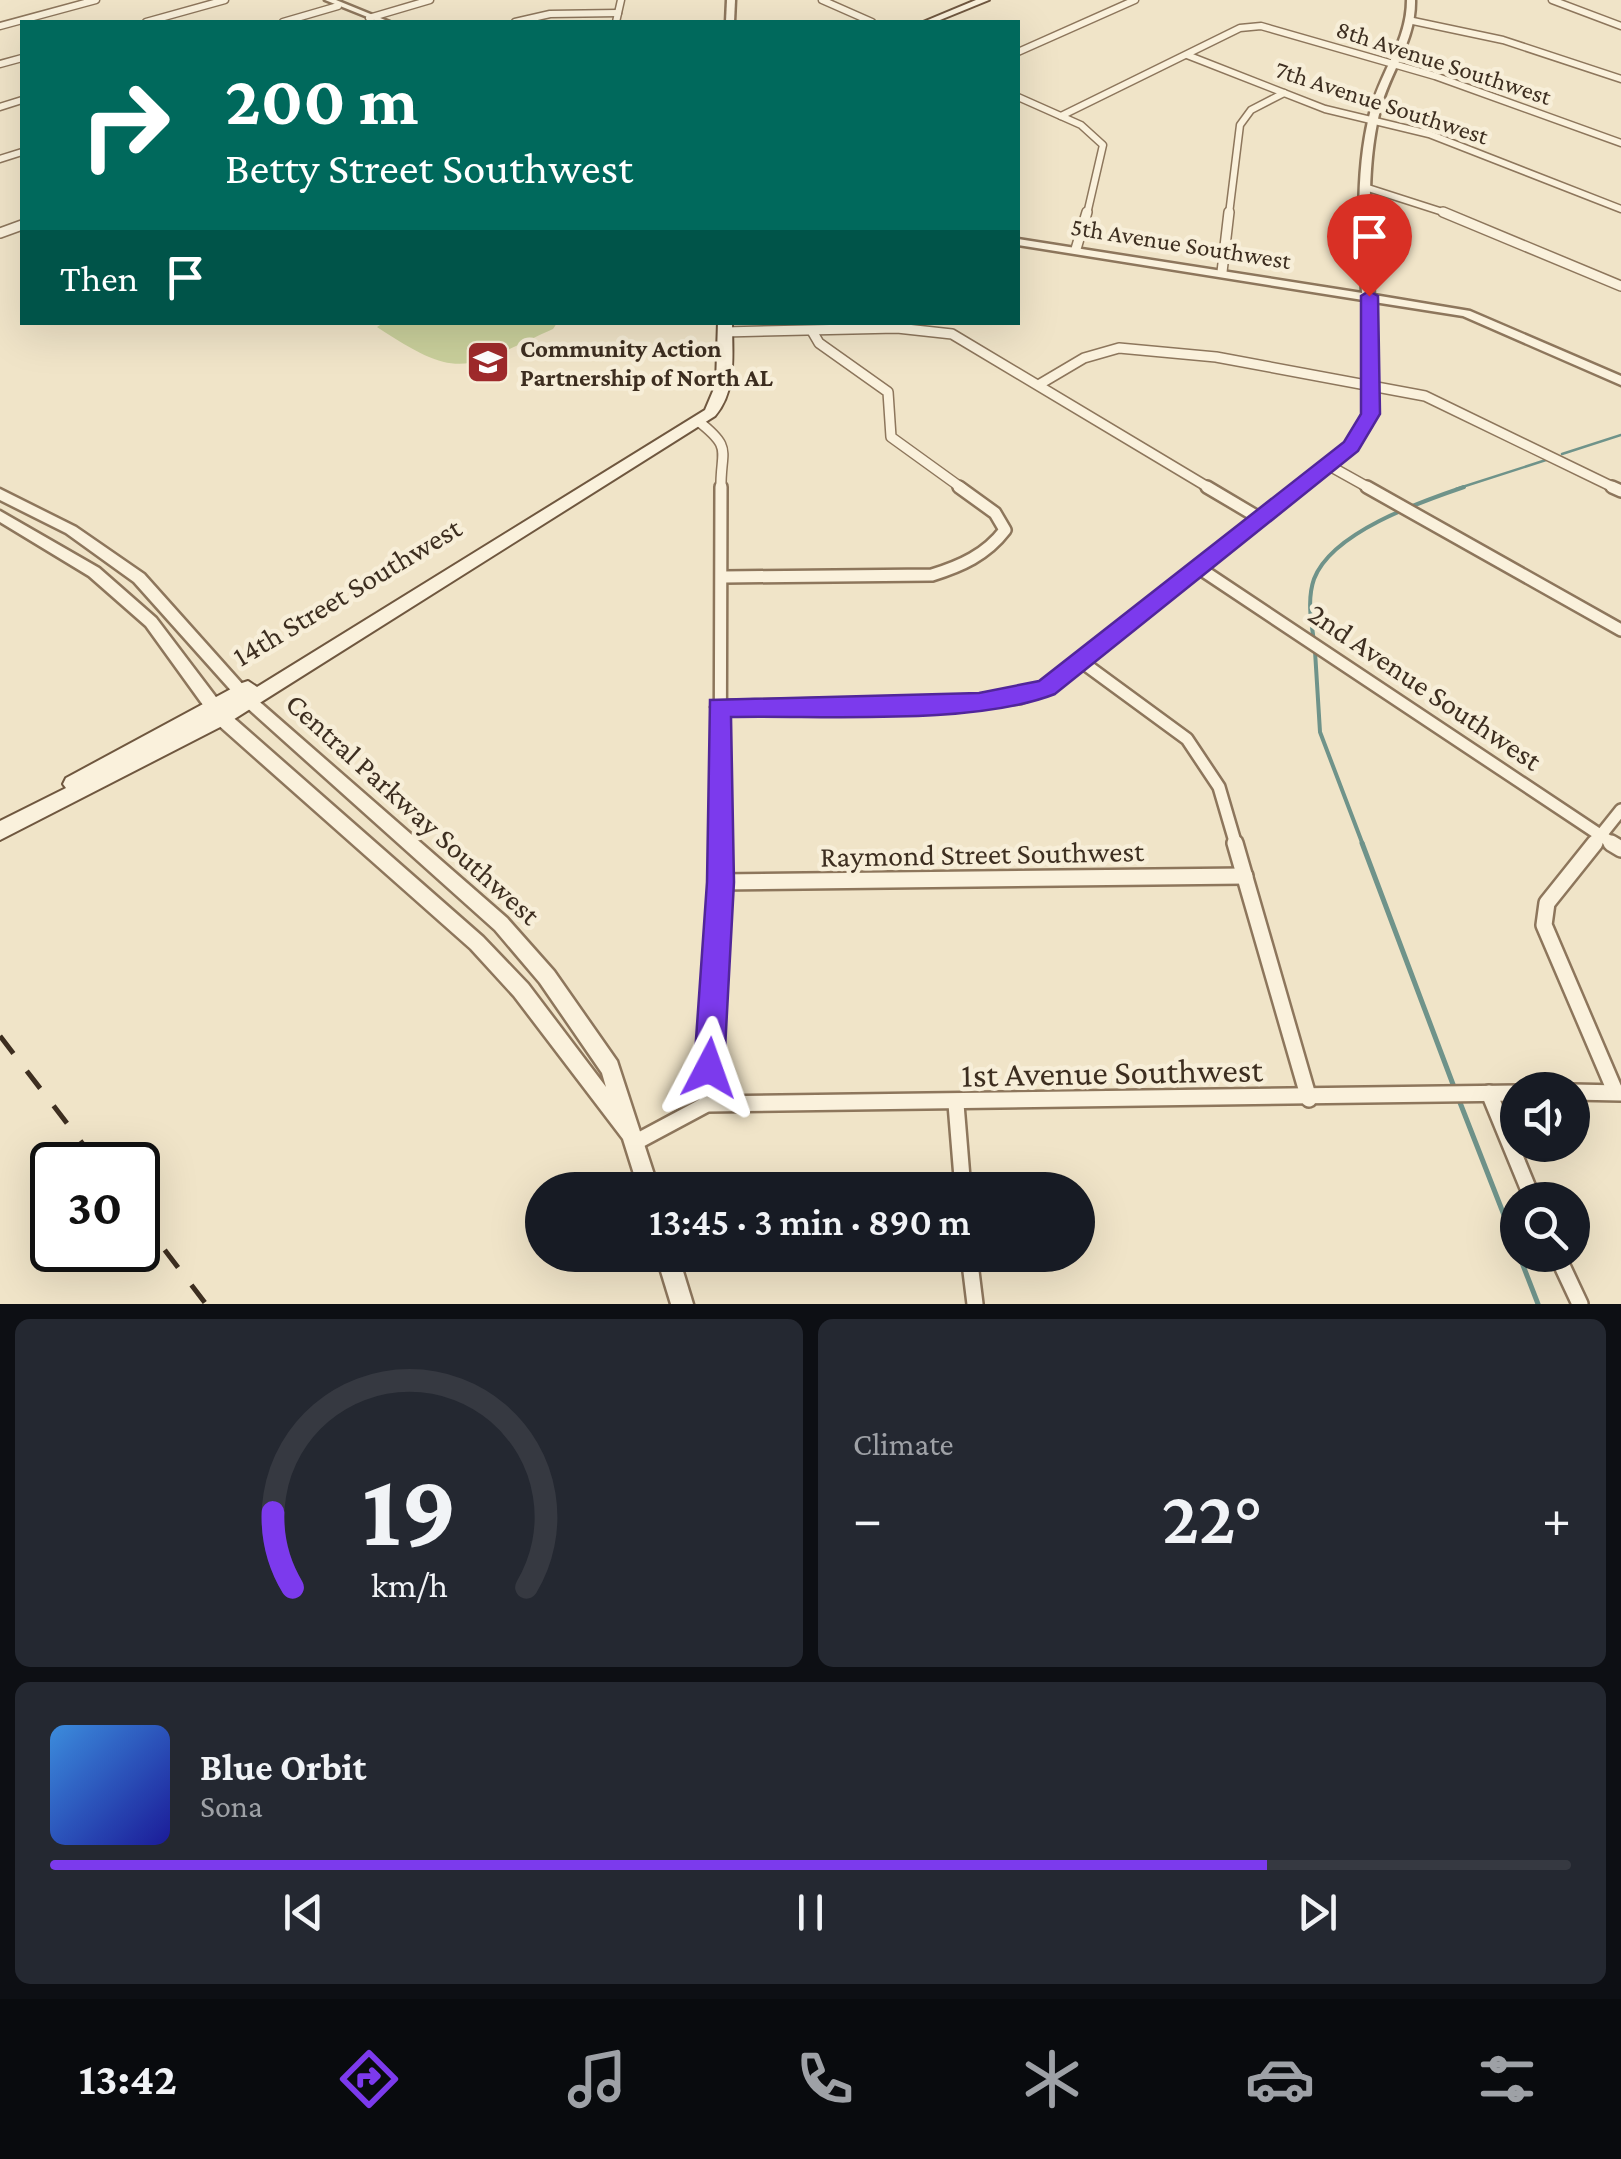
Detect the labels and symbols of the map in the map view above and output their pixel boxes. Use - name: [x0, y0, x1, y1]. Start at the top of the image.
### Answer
- street label: 8th Avenue Southwest: [1333, 15, 1555, 110]
- street label: 7th Avenue Southwest: [1272, 55, 1492, 150]
- pin: [1327, 194, 1412, 297]
- street label: 5th Avenue Southwest: [1069, 213, 1294, 274]
- place label: Community Action Partnership of North AL: [520, 335, 773, 391]
- school or university icon: Community Action Partnership of North AL: [465, 339, 511, 385]
- street label: 14th Street Southwest: [227, 510, 468, 673]
- street label: 2nd Avenue Southwest: [1303, 596, 1549, 777]
- street label: Central Parkway Southwest: [279, 686, 548, 933]
- street label: Raymond Street Southwest: [820, 834, 1145, 874]
- position arrow: [657, 1016, 761, 1120]
- street label: 1st Avenue Southwest: [961, 1050, 1264, 1095]
- speed limit sign: 30: [30, 1142, 160, 1272]

